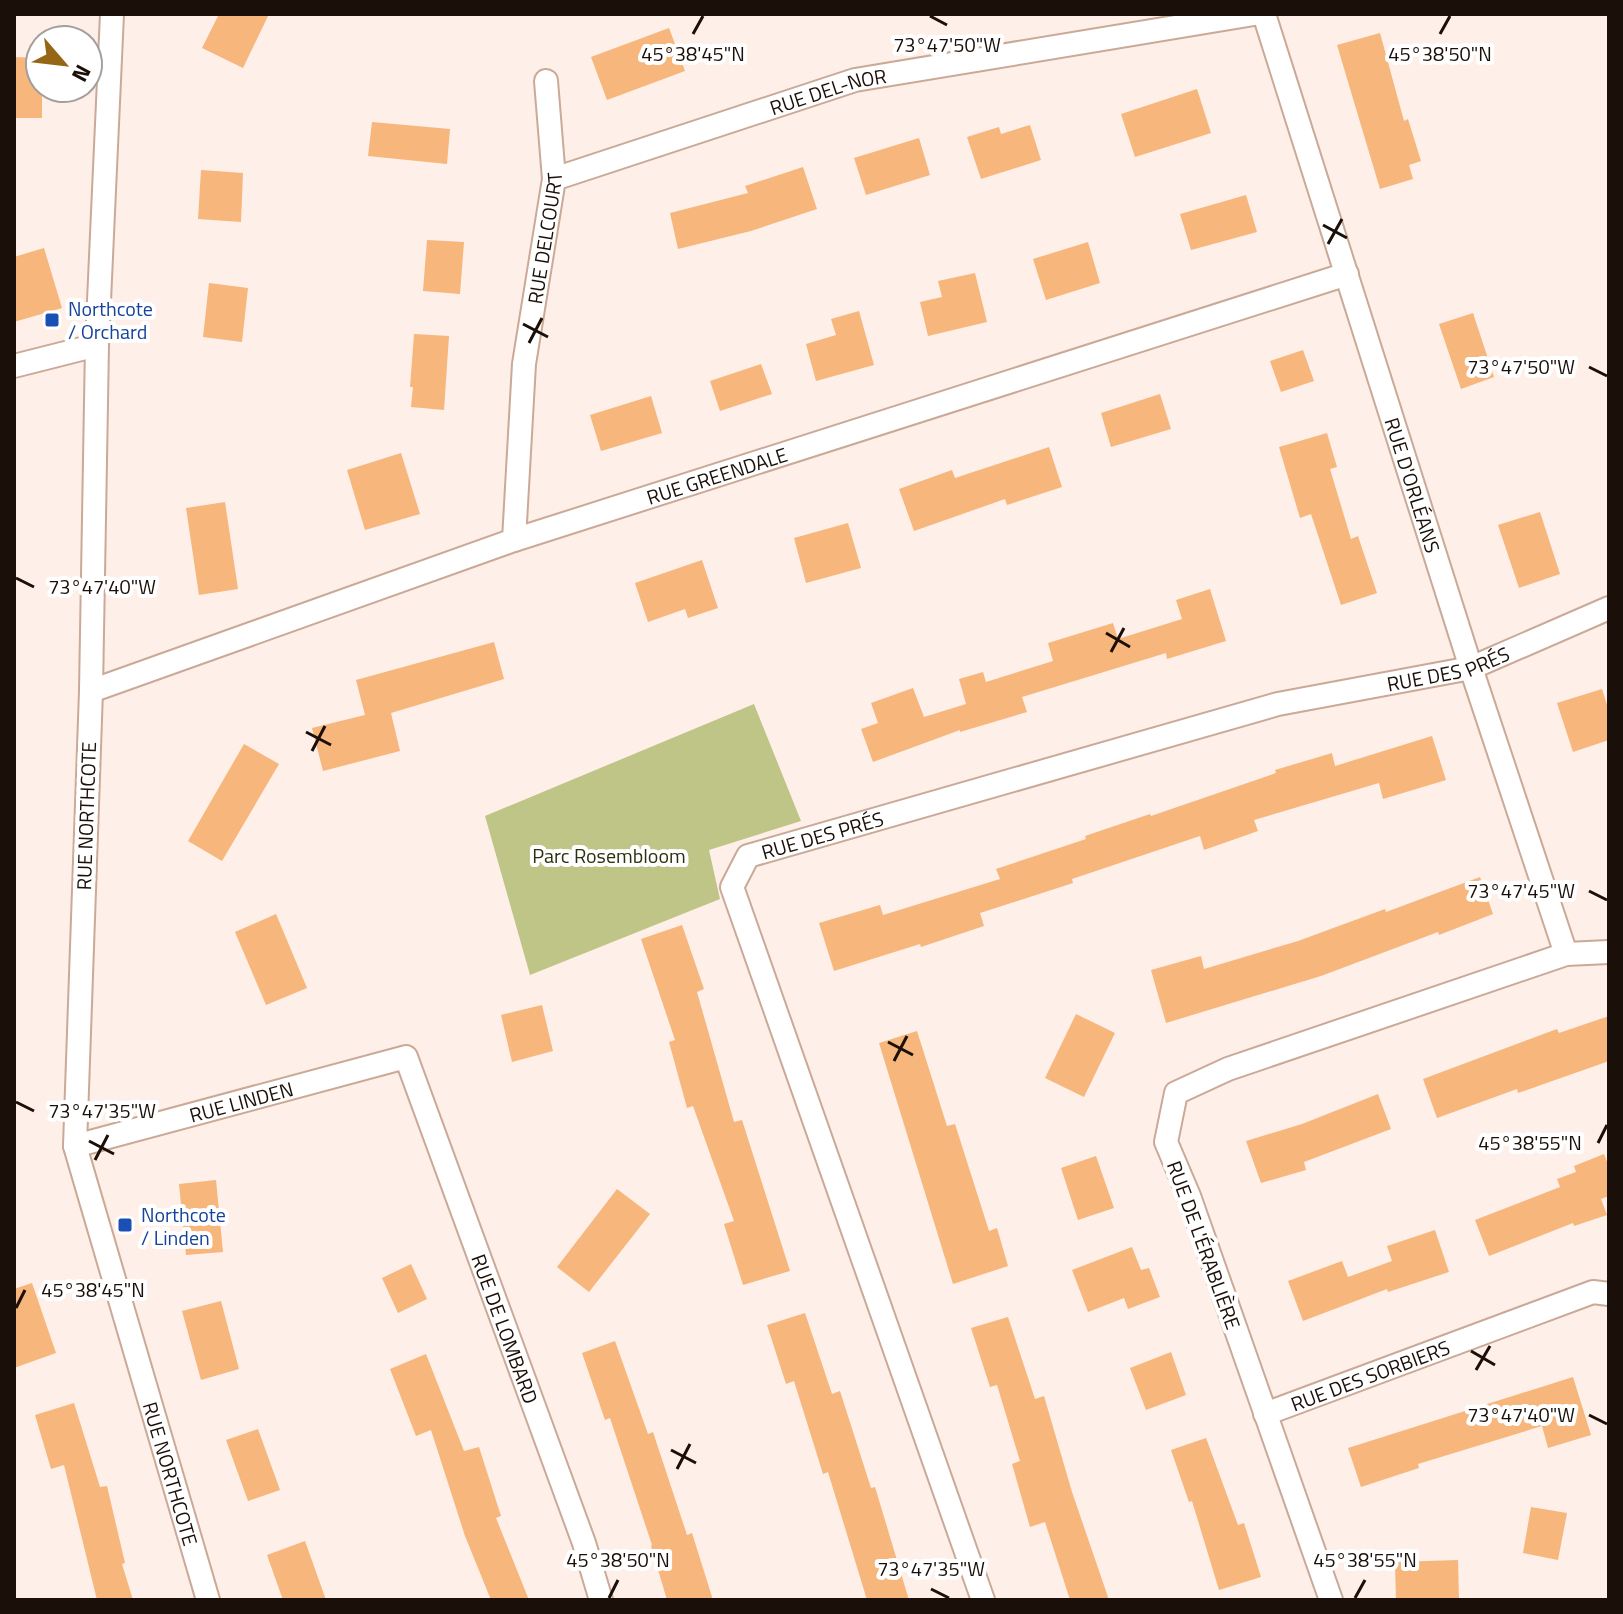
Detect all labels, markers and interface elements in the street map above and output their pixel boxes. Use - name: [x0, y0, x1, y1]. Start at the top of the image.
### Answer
- north arrow: [24, 24, 104, 104]
- text: 73°47'50"W: [893, 29, 1001, 60]
- text: 45°38'45"N: [641, 38, 745, 69]
- text: 45°38'50"N: [1388, 38, 1492, 69]
- text: N: [63, 59, 100, 88]
- street label: RUE DEL-NOR: [765, 60, 889, 123]
- street label: RUE DELCOURT: [518, 170, 570, 306]
- place label: Northcote / Orchard: [68, 293, 153, 347]
- marker: Northcote / Orchard: [43, 311, 61, 329]
- text: 73°47'50"W: [1467, 351, 1575, 382]
- street label: RUE D'ORLÉANS: [1377, 413, 1449, 557]
- street label: RUE GREENDALE: [642, 438, 791, 512]
- text: 73°47'40"W: [48, 571, 156, 602]
- street label: RUE DES PRÉS: [1384, 638, 1514, 699]
- street label: RUE NORTHCOTE: [68, 741, 104, 891]
- street label: RUE DES PRÉS: [757, 802, 887, 867]
- park label: Parc Rosembloom: [532, 840, 686, 871]
- text: 73°47'45"W: [1467, 875, 1575, 906]
- street label: RUE LINDEN: [186, 1073, 296, 1130]
- text: 73°47'35"W: [48, 1095, 156, 1126]
- text: 45°38'55"N: [1478, 1127, 1582, 1158]
- street label: RUE DE L'ÉRABLIÈRE: [1159, 1156, 1249, 1334]
- place label: Northcote / Linden: [141, 1199, 226, 1253]
- marker: Northcote / Linden: [116, 1216, 134, 1234]
- street label: RUE DE LOMBARD: [464, 1249, 547, 1408]
- text: 45°38'45"N: [41, 1274, 145, 1305]
- street label: RUE DES SORBIERS: [1286, 1331, 1454, 1419]
- street label: RUE NORTHCOTE: [135, 1398, 207, 1549]
- text: 73°47'40"W: [1467, 1399, 1575, 1430]
- text: 45°38'50"N: [566, 1544, 670, 1575]
- text: 45°38'55"N: [1313, 1544, 1417, 1575]
- text: 73°47'35"W: [877, 1553, 985, 1584]

